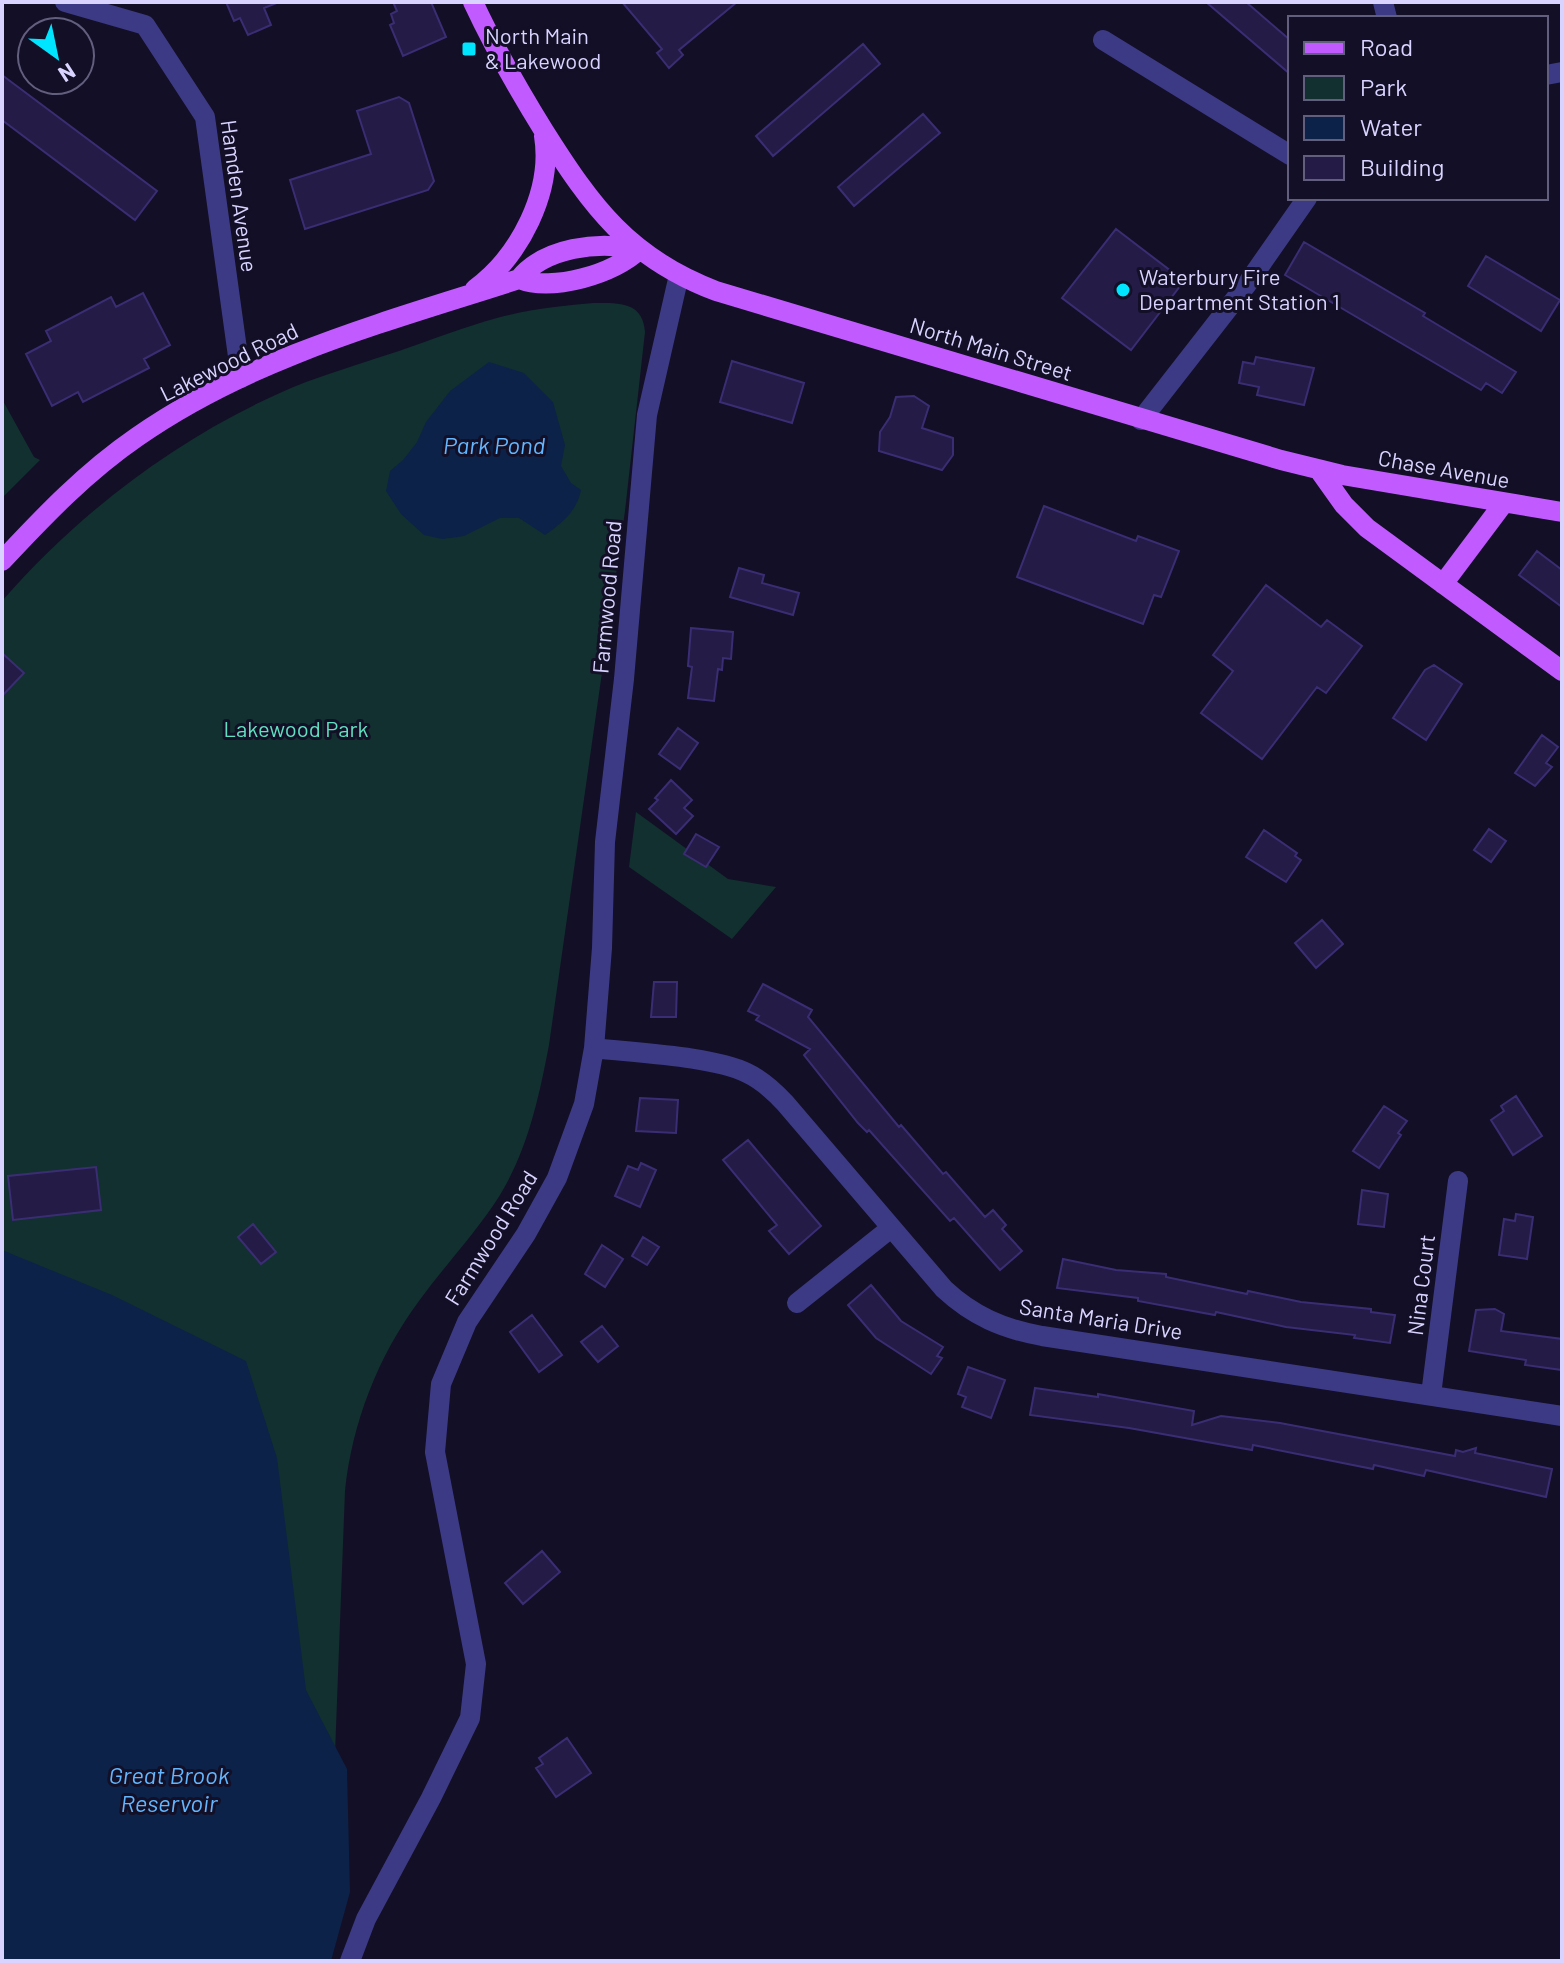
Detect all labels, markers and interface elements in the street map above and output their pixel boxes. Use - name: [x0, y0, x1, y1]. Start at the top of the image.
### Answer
- north arrow: [16, 16, 96, 96]
- legend: [1288, 16, 1548, 200]
- place label: North Main & Lakewood: [485, 22, 601, 73]
- text: Road: [1360, 32, 1413, 61]
- marker: North Main & Lakewood: [460, 40, 478, 58]
- text: N: [54, 59, 81, 89]
- text: Park: [1360, 72, 1407, 101]
- text: Water: [1360, 112, 1422, 141]
- street label: Hamden Avenue: [216, 118, 264, 274]
- text: Building: [1360, 152, 1444, 181]
- place label: Waterbury Fire Department Station 1: [1139, 263, 1340, 314]
- marker: Waterbury Fire Department Station 1: [1114, 281, 1132, 299]
- street label: North Main Street: [907, 311, 1076, 385]
- street label: Lakewood Road: [155, 316, 302, 406]
- water label: Park Pond: [443, 430, 545, 459]
- street label: Chase Avenue: [1376, 444, 1512, 492]
- street label: Farmwood Road: [586, 519, 626, 675]
- park label: Lakewood Park: [224, 715, 368, 741]
- street label: Farmwood Road: [438, 1165, 542, 1309]
- street label: Nina Court: [1401, 1233, 1439, 1337]
- street label: Santa Maria Drive: [1018, 1292, 1185, 1344]
- water label: Great Brook Reservoir: [109, 1760, 230, 1817]

